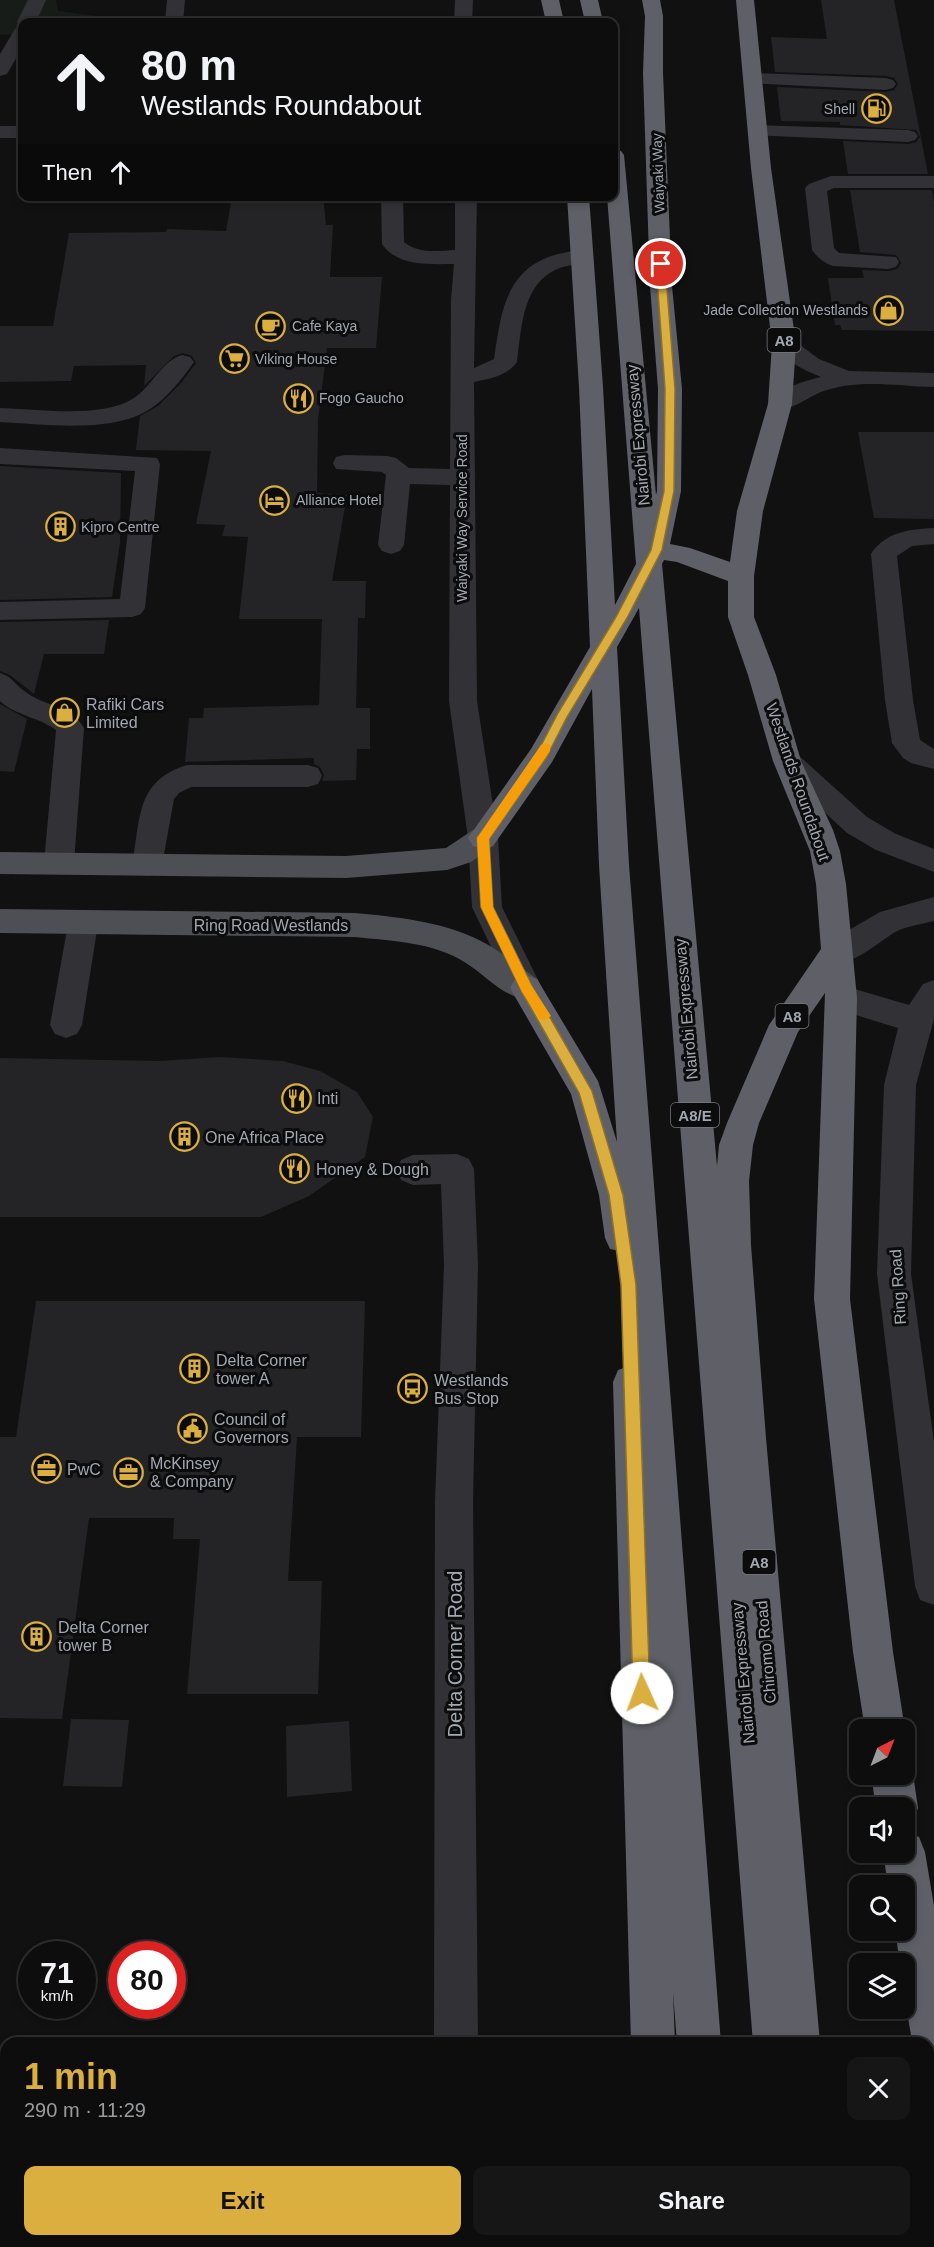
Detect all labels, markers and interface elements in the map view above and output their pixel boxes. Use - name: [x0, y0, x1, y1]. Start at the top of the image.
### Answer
- icon: ahead: [42, 42, 120, 120]
- text: 80 m: [141, 42, 237, 89]
- text: Westlands Roundabout: [141, 91, 421, 121]
- fuel station icon: Shell: [860, 93, 892, 125]
- place label: Shell: [824, 101, 855, 117]
- street label: Waiyaki Way: [649, 133, 667, 213]
- icon: ahead: [104, 156, 137, 189]
- text: Then: [42, 160, 92, 185]
- pin: [635, 238, 686, 289]
- icon: arrive: [644, 247, 677, 280]
- shop icon: Jade Collection Westlands: [873, 294, 905, 326]
- place label: Jade Collection Westlands: [703, 302, 868, 318]
- cafe icon: Cafe Kaya: [255, 310, 287, 342]
- place label: Cafe Kaya: [292, 318, 358, 334]
- road number: A8: [768, 328, 800, 352]
- supermarket icon: Viking House: [218, 343, 250, 375]
- place label: Viking House: [255, 351, 337, 367]
- street label: Nairobi Expressway: [623, 364, 653, 506]
- restaurant icon: Fogo Gaucho: [282, 382, 314, 414]
- place label: Fogo Gaucho: [319, 390, 404, 406]
- street label: Waiyaki Way Service Road: [454, 434, 470, 602]
- hotel icon: Alliance Hotel: [259, 484, 291, 516]
- place label: Alliance Hotel: [296, 492, 382, 508]
- building icon: Kipro Centre: [44, 511, 76, 543]
- place label: Kipro Centre: [81, 519, 160, 535]
- place label: Rafiki Cars Limited: [86, 696, 164, 731]
- shop icon: Rafiki Cars Limited: [49, 697, 81, 729]
- street label: Westlands Roundabout: [763, 701, 833, 864]
- street label: Ring Road Westlands: [194, 917, 348, 934]
- street label: Nairobi Expressway: [671, 938, 701, 1080]
- road number: A8: [776, 1004, 808, 1028]
- restaurant icon: Inti: [280, 1082, 312, 1114]
- place label: Inti: [317, 1090, 338, 1107]
- road number: A8/E: [671, 1103, 719, 1127]
- building icon: One Africa Place: [168, 1121, 200, 1153]
- place label: One Africa Place: [205, 1129, 324, 1146]
- restaurant icon: Honey & Dough: [279, 1153, 311, 1185]
- place label: Honey & Dough: [316, 1161, 429, 1178]
- street label: Ring Road: [887, 1249, 909, 1325]
- place label: Delta Corner tower A: [216, 1352, 307, 1387]
- building icon: Delta Corner tower A: [179, 1353, 211, 1385]
- place label: Westlands Bus Stop: [434, 1372, 508, 1407]
- bus stop icon: Westlands Bus Stop: [397, 1373, 429, 1405]
- place label: Council of Governors: [214, 1411, 289, 1446]
- public building icon: Council of Governors: [177, 1412, 209, 1444]
- office icon: PwC: [30, 1453, 62, 1485]
- place label: McKinsey & Company: [150, 1455, 234, 1490]
- office icon: McKinsey & Company: [113, 1456, 145, 1488]
- place label: PwC: [67, 1461, 101, 1478]
- road number: A8: [742, 1550, 776, 1574]
- street label: Delta Corner Road: [444, 1571, 466, 1737]
- street label: Chiromo Road: [753, 1600, 779, 1704]
- street label: Nairobi Expressway: [728, 1602, 758, 1744]
- place label: Delta Corner tower B: [58, 1619, 149, 1654]
- building icon: Delta Corner tower B: [21, 1620, 53, 1652]
- position arrow: [610, 1661, 674, 1725]
- north arrow: [849, 1719, 915, 1785]
- map controls: [849, 1719, 915, 2019]
- button: sound: [849, 1797, 915, 1863]
- button: search: [849, 1875, 915, 1941]
- speed limit sign: 80: [108, 1941, 186, 2019]
- button: layers: [849, 1953, 915, 2019]
- text: 71: [40, 1956, 74, 1989]
- text: km/h: [41, 1987, 73, 2004]
- text: 1 min: [24, 2056, 118, 2097]
- button: close: [847, 2057, 910, 2120]
- text: 290 m · 11:29: [24, 2099, 146, 2121]
- button: Exit: [24, 2166, 461, 2235]
- button: Share: [473, 2166, 910, 2235]

